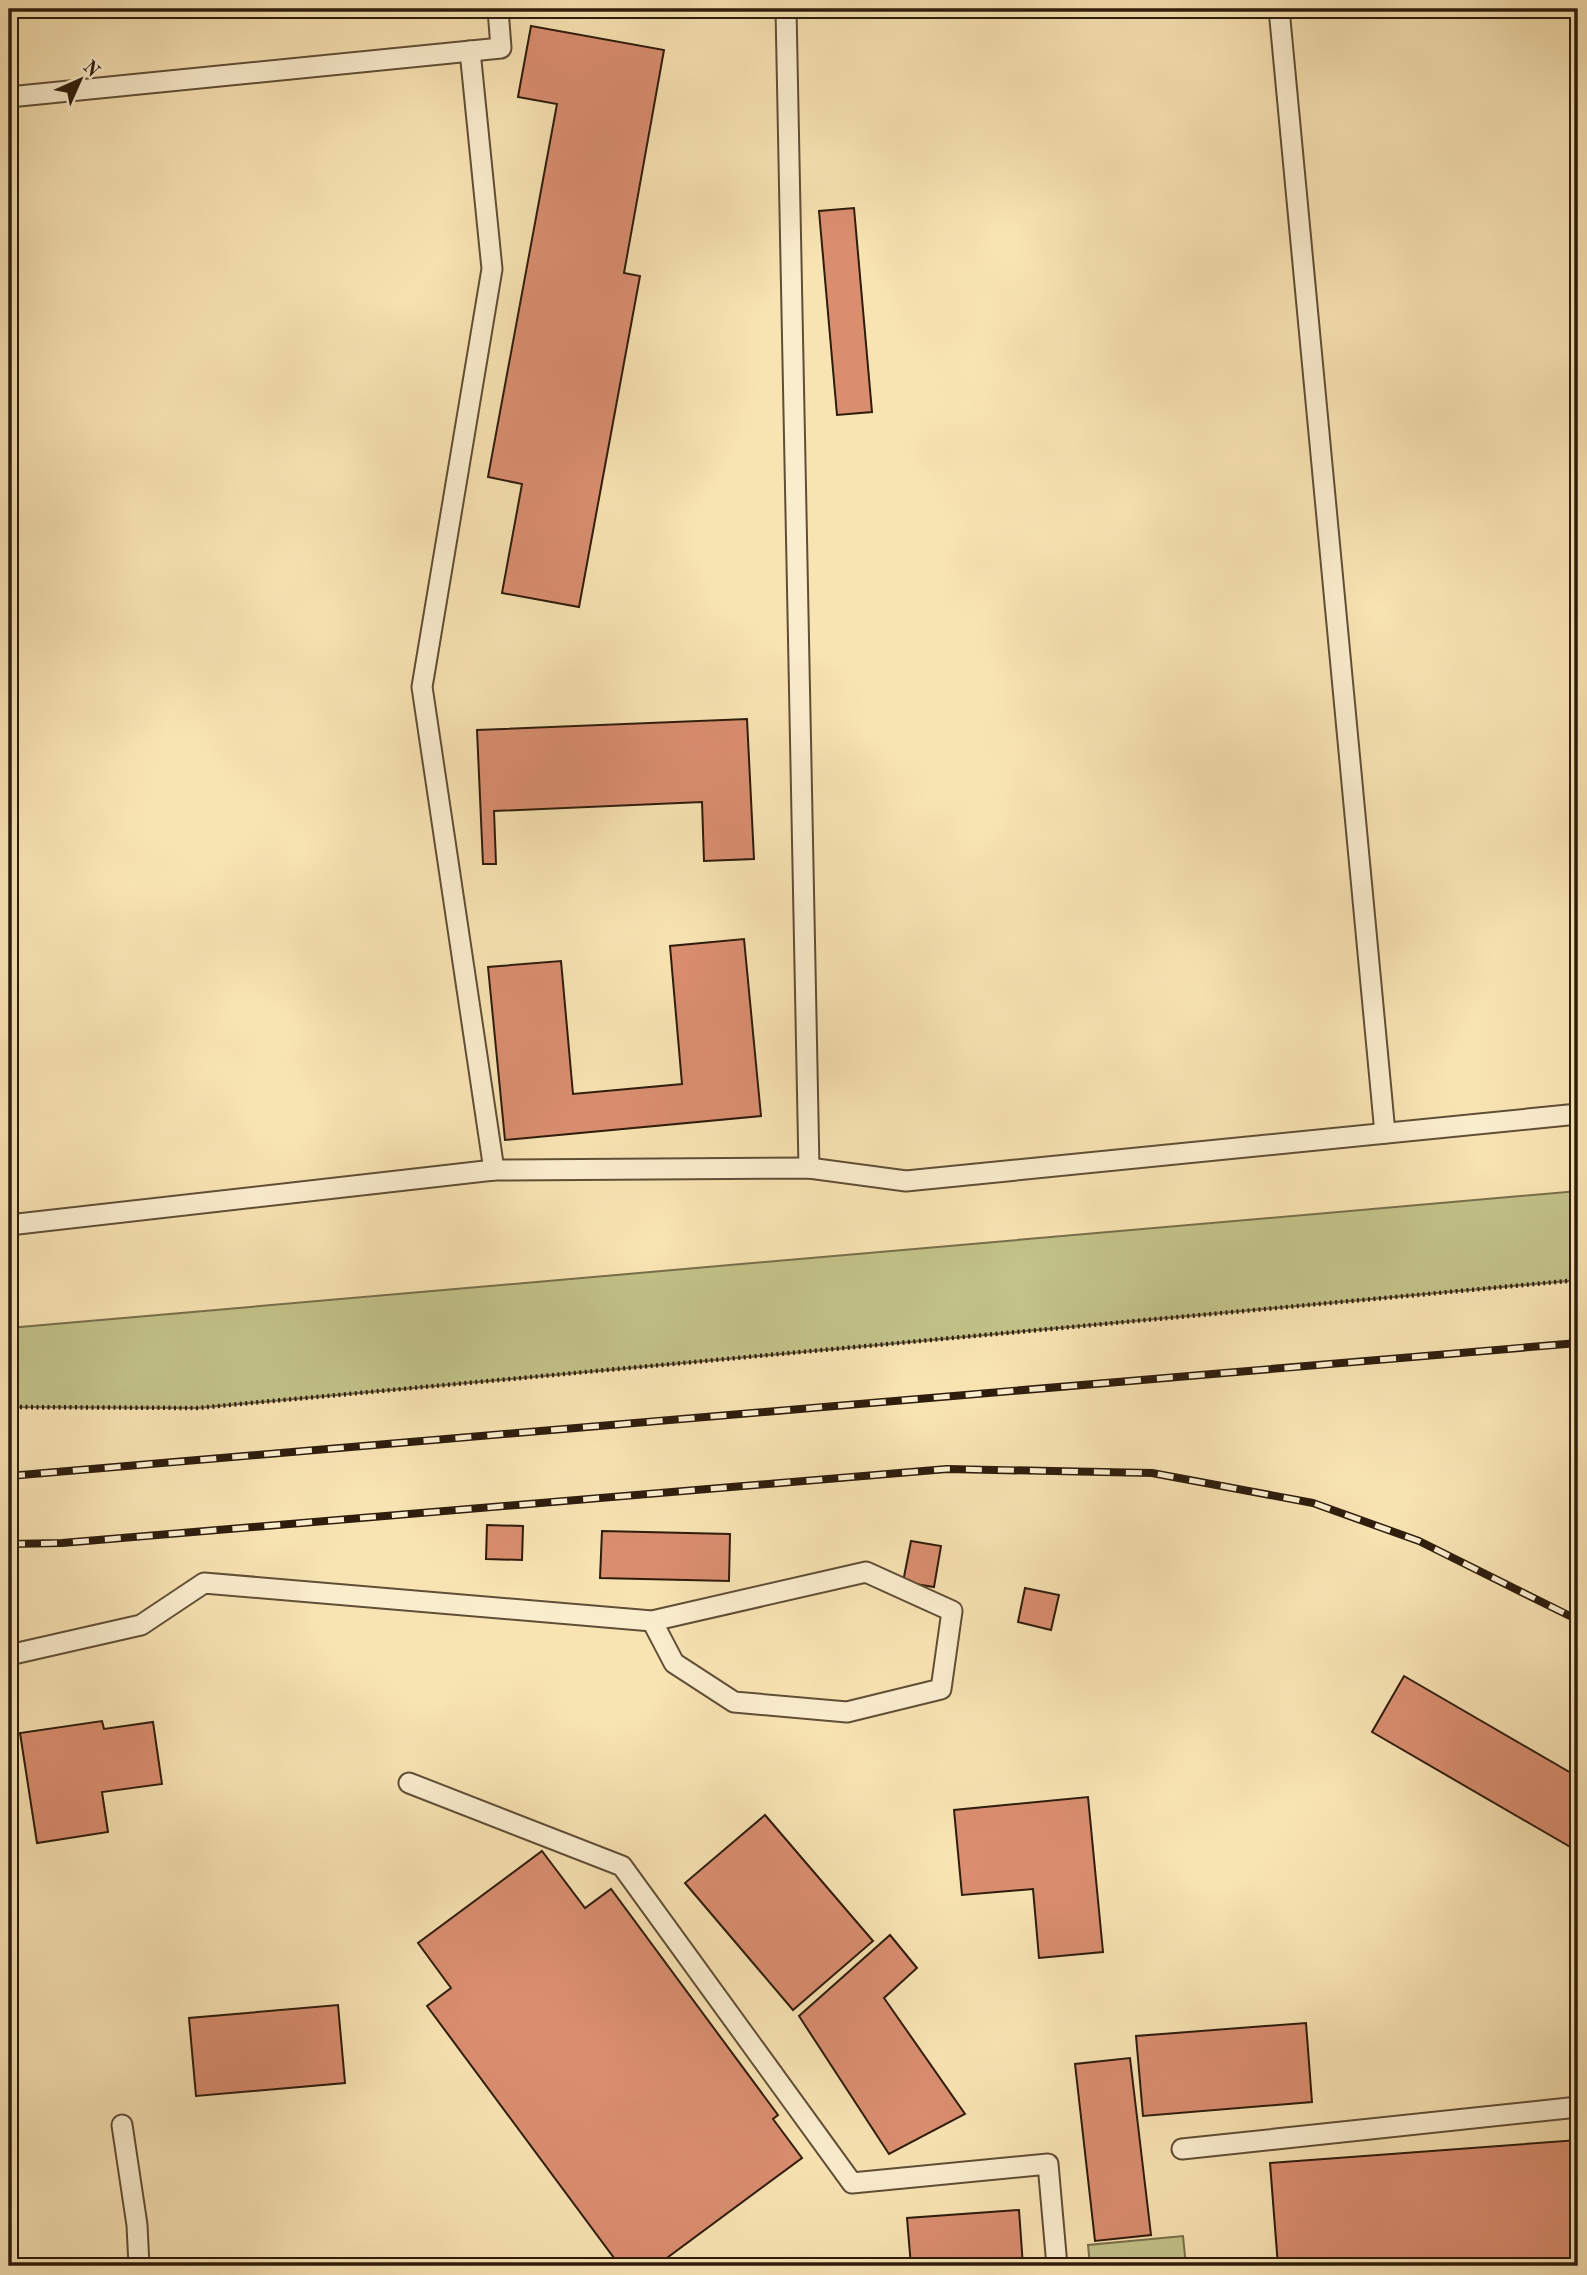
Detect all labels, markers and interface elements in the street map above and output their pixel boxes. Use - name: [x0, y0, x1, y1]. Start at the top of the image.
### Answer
- north arrow: [46, 46, 116, 116]
- text: N: [78, 58, 102, 82]

